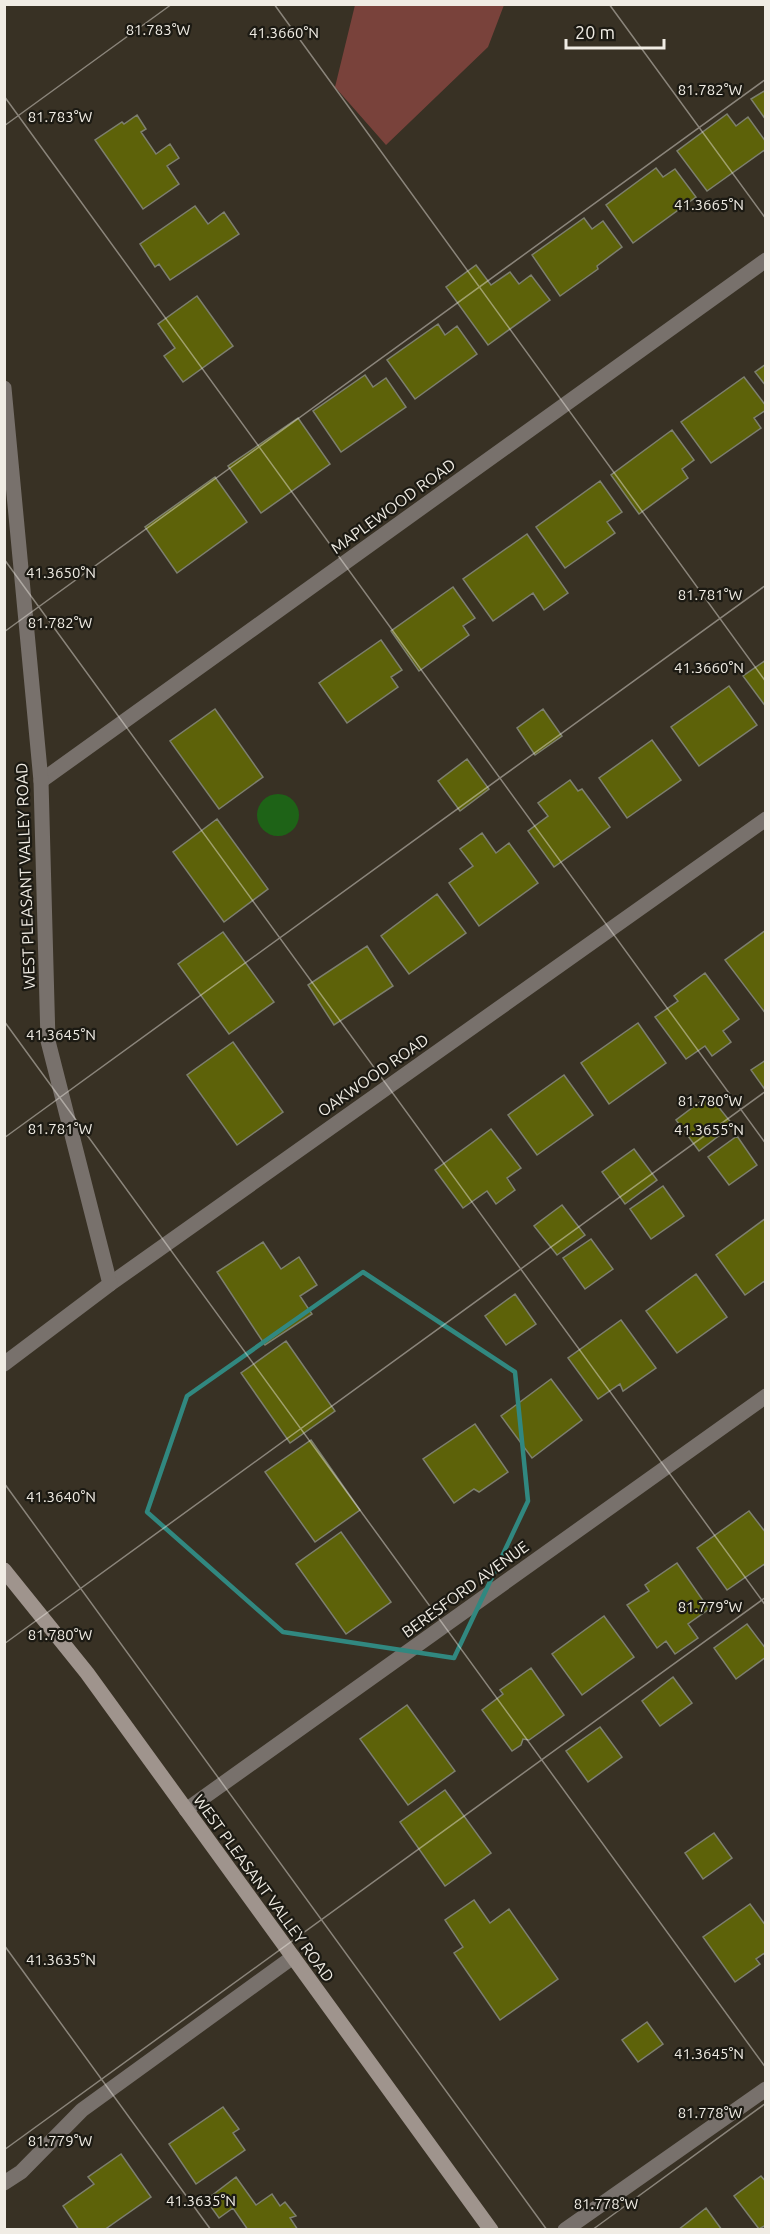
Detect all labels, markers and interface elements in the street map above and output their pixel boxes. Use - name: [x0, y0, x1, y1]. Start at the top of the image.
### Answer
- scale bar: [566, 12, 664, 50]
- text: 81.783°W: [126, 21, 190, 38]
- text: 20 m: [575, 22, 615, 42]
- text: 41.3660°N: [249, 24, 319, 41]
- text: 81.782°W: [678, 81, 742, 98]
- text: 81.783°W: [28, 108, 92, 125]
- text: 41.3665°N: [674, 196, 744, 213]
- street label: MAPLEWOOD ROAD: [327, 455, 459, 557]
- text: 41.3650°N: [26, 564, 96, 581]
- text: 81.781°W: [678, 586, 742, 603]
- text: 81.782°W: [28, 614, 92, 631]
- text: 41.3660°N: [674, 659, 744, 676]
- street label: WEST PLEASANT VALLEY ROAD: [12, 762, 38, 990]
- text: 41.3645°N: [26, 1026, 96, 1043]
- street label: OAKWOOD ROAD: [314, 1030, 432, 1120]
- text: 81.780°W: [678, 1092, 742, 1109]
- text: 81.781°W: [28, 1120, 92, 1137]
- text: 41.3655°N: [674, 1121, 744, 1138]
- text: 41.3640°N: [26, 1488, 96, 1505]
- street label: BERESFORD AVENUE: [398, 1537, 532, 1641]
- text: 81.779°W: [678, 1598, 742, 1615]
- text: 81.780°W: [28, 1626, 92, 1643]
- street label: WEST PLEASANT VALLEY ROAD: [190, 1791, 338, 1985]
- text: 41.3635°N: [26, 1951, 96, 1968]
- text: 41.3645°N: [674, 2045, 744, 2062]
- text: 81.778°W: [678, 2104, 742, 2121]
- text: 81.779°W: [28, 2132, 92, 2149]
- text: 41.3635°N: [166, 2192, 236, 2209]
- text: 81.778°W: [574, 2195, 638, 2212]

